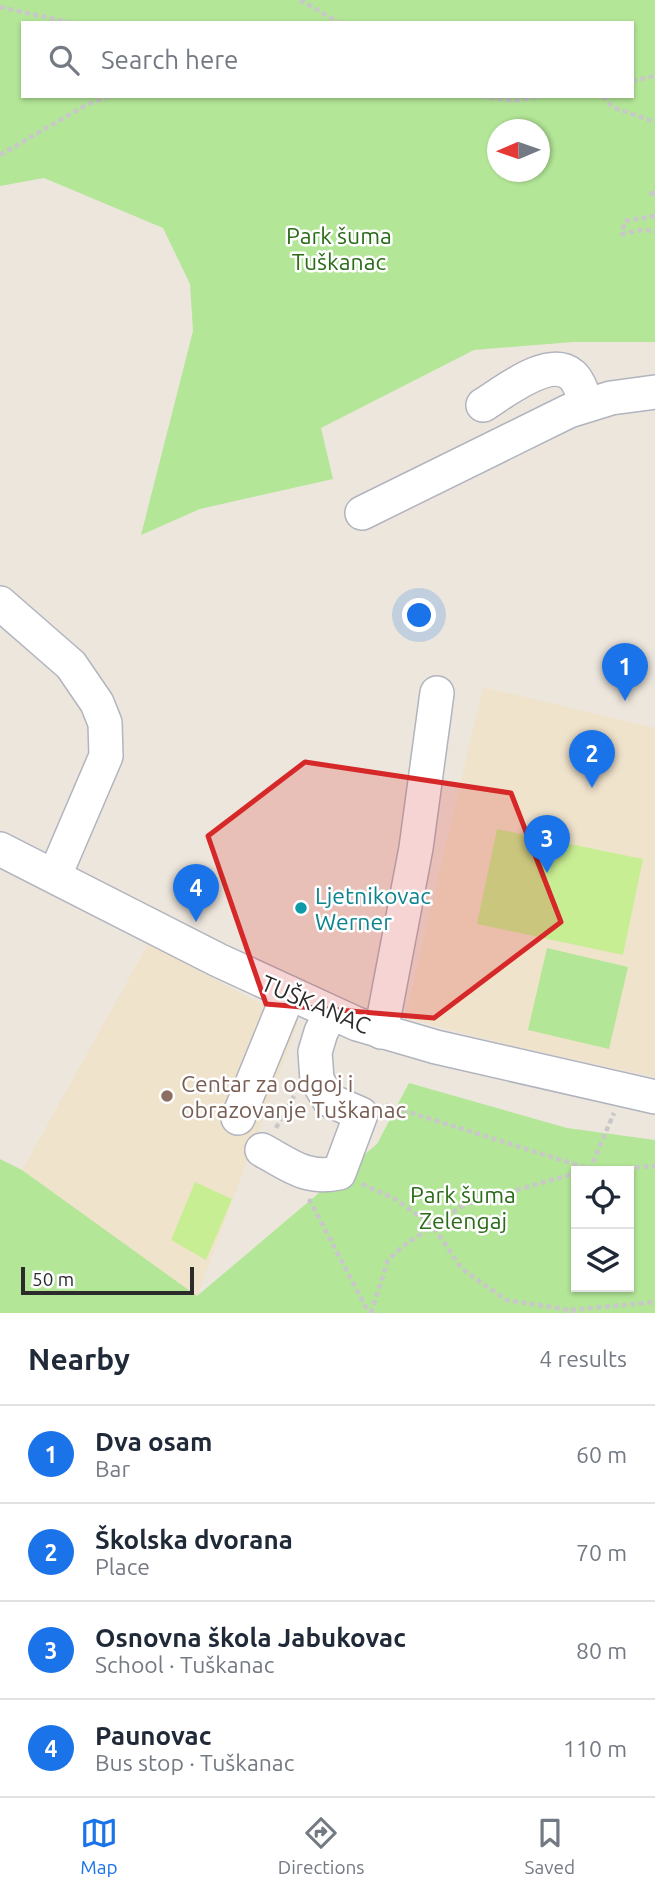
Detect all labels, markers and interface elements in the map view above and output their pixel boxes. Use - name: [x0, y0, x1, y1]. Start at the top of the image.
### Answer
- search box: [21, 21, 634, 98]
- icon: search: [45, 41, 83, 79]
- text: Search here: [101, 45, 238, 74]
- north arrow: [487, 119, 550, 182]
- park label: Park šuma Tuškanac: [286, 223, 392, 274]
- your location: [402, 598, 436, 632]
- pin: 1: [602, 643, 648, 701]
- pin: 2: [569, 730, 615, 788]
- pin: 3: [524, 815, 570, 873]
- pin: 4: [173, 864, 219, 922]
- place label: Ljetnikovac Werner: [315, 883, 431, 934]
- marker: Ljetnikovac Werner: [293, 900, 309, 916]
- street label: TUŠKANAC: [258, 970, 374, 1038]
- place label: Centar za odgoj i obrazovanje Tuškanac: [181, 1071, 407, 1122]
- marker: Centar za odgoj i obrazovanje Tuškanac: [159, 1088, 175, 1104]
- map controls: [571, 1166, 634, 1292]
- button: locate: [571, 1166, 634, 1229]
- park label: Park šuma Zelengaj: [410, 1182, 516, 1233]
- button: layers: [571, 1229, 634, 1292]
- scale bar: [21, 1264, 194, 1296]
- text: 50 m: [32, 1268, 74, 1290]
- text: Nearby: [28, 1342, 130, 1376]
- text: 4 results: [539, 1346, 627, 1371]
- text: Dva osam: [95, 1427, 212, 1456]
- text: 1: [45, 1442, 57, 1467]
- text: 60 m: [576, 1442, 627, 1467]
- text: Bar: [95, 1456, 130, 1481]
- text: Školska dvorana: [95, 1525, 293, 1554]
- text: 2: [45, 1540, 57, 1565]
- text: 70 m: [576, 1540, 627, 1565]
- text: Place: [95, 1554, 150, 1579]
- text: Osnovna škola Jabukovac: [95, 1623, 406, 1652]
- text: 3: [45, 1638, 57, 1663]
- text: 80 m: [576, 1638, 627, 1663]
- text: School · Tuškanac: [95, 1652, 274, 1677]
- text: Paunovac: [95, 1721, 212, 1750]
- text: 4: [45, 1736, 57, 1761]
- text: 110 m: [563, 1736, 627, 1761]
- text: Bus stop · Tuškanac: [95, 1750, 294, 1775]
- tab: Map: [80, 1814, 118, 1878]
- tab: Directions: [278, 1814, 365, 1878]
- tab: Saved: [524, 1814, 575, 1878]

